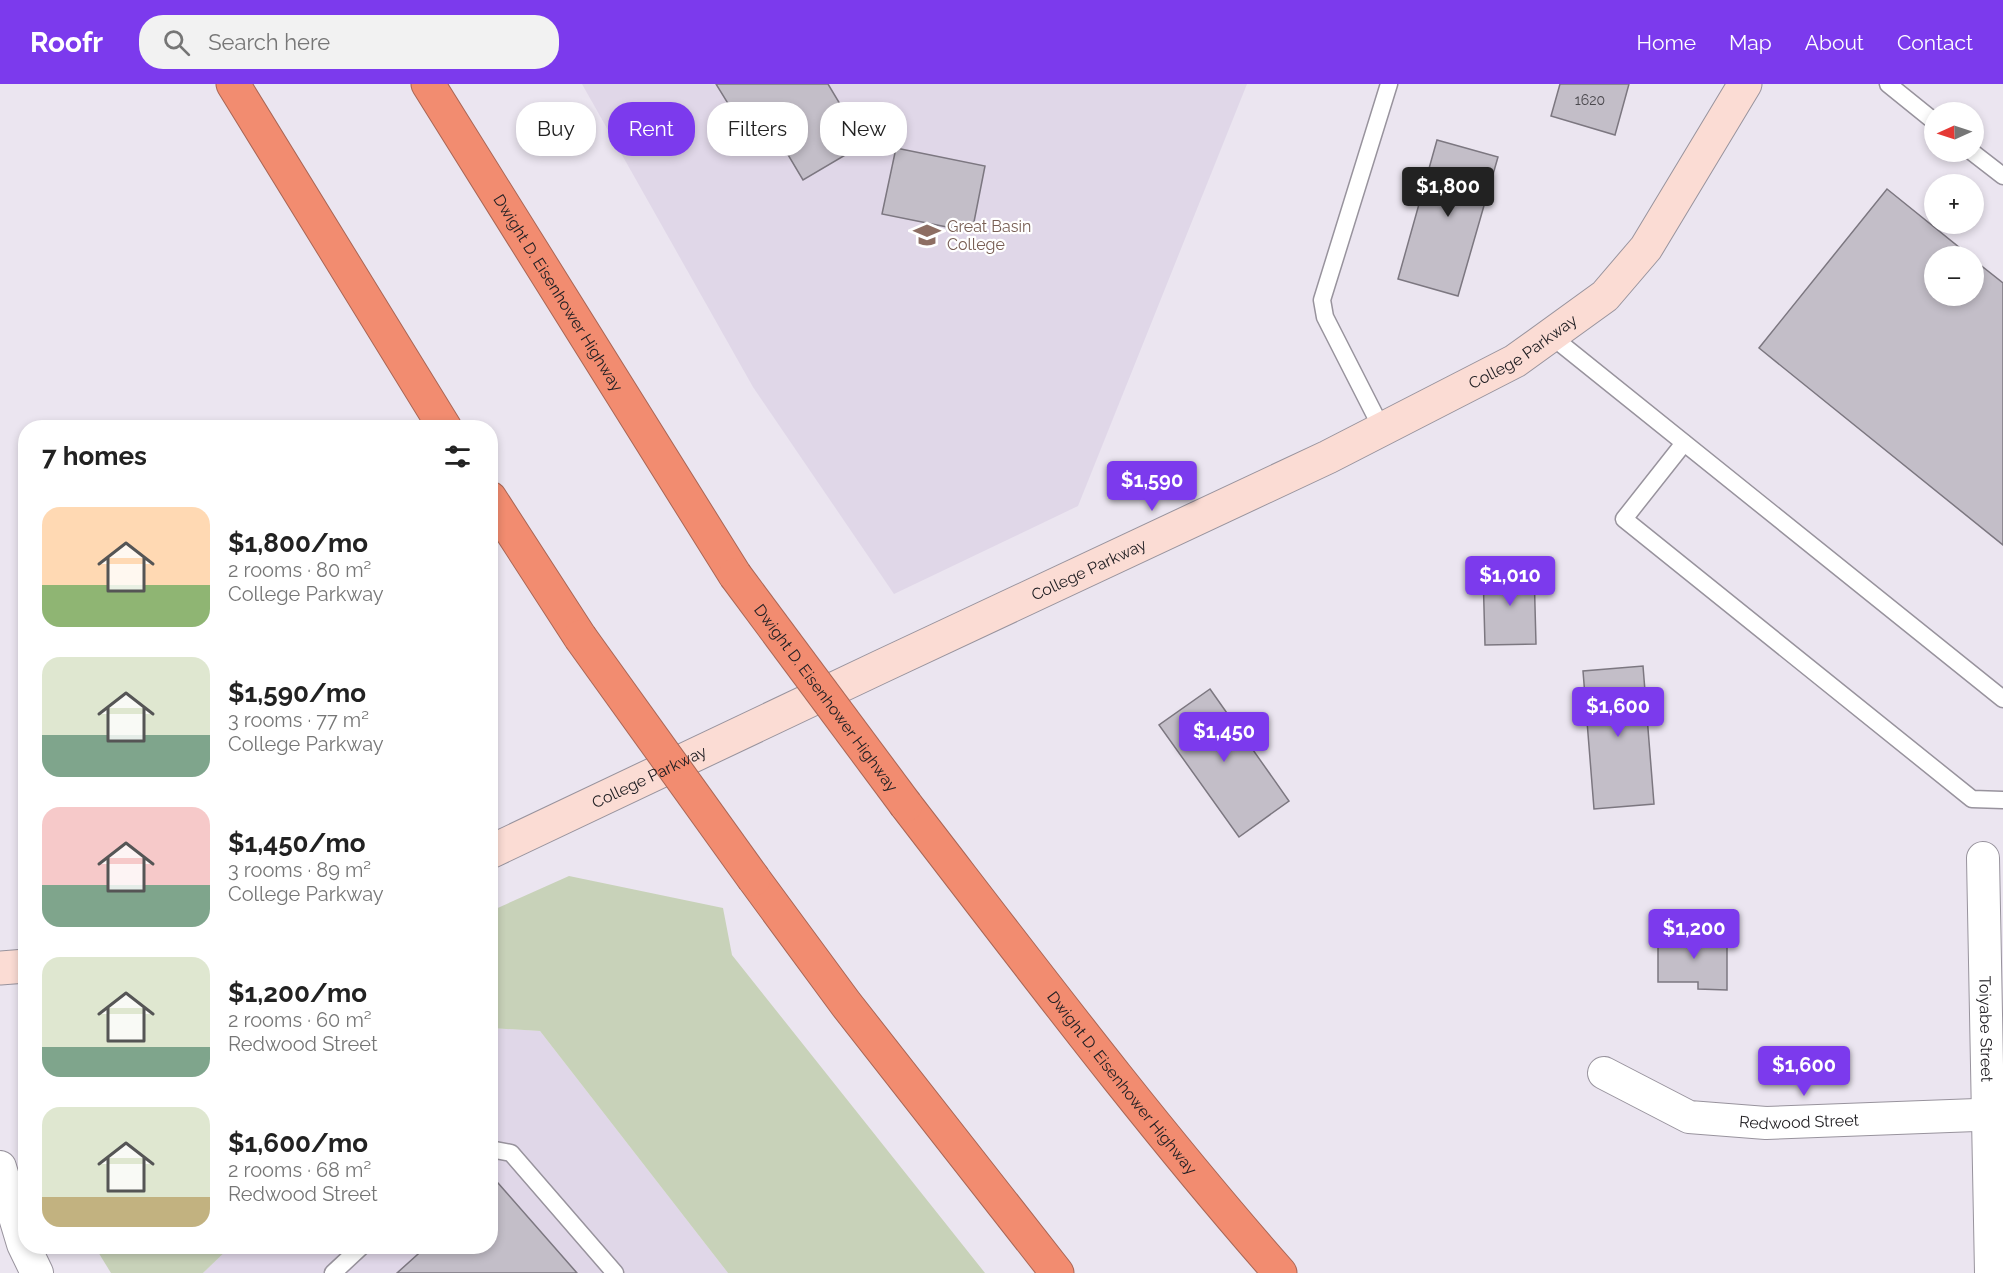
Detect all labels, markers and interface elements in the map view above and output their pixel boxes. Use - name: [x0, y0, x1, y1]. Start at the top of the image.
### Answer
- search box: [139, 15, 559, 69]
- text: Roofr: [30, 26, 103, 59]
- icon: search: [160, 26, 193, 59]
- text: Search here: [208, 29, 330, 55]
- text: Home: [1637, 30, 1696, 55]
- text: Map: [1729, 30, 1772, 55]
- text: About: [1805, 30, 1864, 55]
- text: Contact: [1897, 30, 1973, 55]
- house number: 1620: [1575, 92, 1605, 108]
- chip: Buy: [516, 102, 596, 156]
- chip: Rent: [608, 102, 695, 156]
- chip: Filters: [707, 102, 808, 156]
- chip: New: [820, 102, 907, 156]
- north arrow: [1924, 102, 1984, 162]
- map controls: [1924, 102, 1984, 306]
- pin: $1,800: [1399, 167, 1497, 218]
- text: $1,800: [1416, 174, 1480, 198]
- button: +: [1924, 174, 1984, 234]
- street label: Dwight D. Eisenhower Highway: [490, 190, 627, 395]
- place label: Great Basin College: [947, 217, 1031, 254]
- school or university icon: Great Basin College: [912, 220, 942, 250]
- button: −: [1924, 246, 1984, 306]
- street label: College Parkway: [1465, 310, 1581, 393]
- icon: filters: [441, 440, 474, 473]
- text: 7 homes: [42, 441, 147, 471]
- pin: $1,590: [1103, 461, 1201, 512]
- text: $1,590: [1121, 468, 1183, 492]
- text: $1,800/mo: [228, 528, 368, 558]
- icon: home: [90, 531, 162, 603]
- street label: College Parkway: [1028, 534, 1149, 604]
- pin: $1,010: [1461, 556, 1559, 607]
- text: 2 rooms · 80 m²: [228, 558, 371, 582]
- text: $1,010: [1479, 563, 1541, 587]
- text: College Parkway: [228, 582, 384, 606]
- street label: Dwight D. Eisenhower Highway: [750, 600, 902, 796]
- text: $1,590/mo: [228, 678, 366, 708]
- icon: home: [90, 681, 162, 753]
- pin: $1,600: [1569, 687, 1667, 738]
- text: $1,600: [1586, 694, 1650, 718]
- text: 3 rooms · 77 m²: [228, 708, 369, 732]
- pin: $1,450: [1175, 712, 1273, 763]
- text: $1,450: [1193, 719, 1255, 743]
- text: College Parkway: [228, 732, 384, 756]
- street label: College Parkway: [589, 741, 710, 812]
- text: $1,450/mo: [228, 828, 366, 858]
- icon: home: [90, 831, 162, 903]
- text: 3 rooms · 89 m²: [228, 858, 371, 882]
- text: College Parkway: [228, 882, 384, 906]
- pin: $1,200: [1645, 909, 1743, 960]
- text: $1,200: [1662, 916, 1726, 940]
- street label: Toiyabe Street: [1976, 976, 1997, 1083]
- text: $1,200/mo: [228, 978, 367, 1008]
- icon: home: [90, 981, 162, 1053]
- street label: Dwight D. Eisenhower Highway: [1044, 987, 1201, 1178]
- text: 2 rooms · 60 m²: [228, 1008, 372, 1032]
- text: Redwood Street: [228, 1032, 378, 1056]
- pin: $1,600: [1755, 1046, 1853, 1097]
- text: $1,600: [1772, 1053, 1836, 1077]
- street label: Redwood Street: [1738, 1110, 1860, 1133]
- text: $1,600/mo: [228, 1128, 368, 1158]
- icon: home: [90, 1131, 162, 1203]
- text: 2 rooms · 68 m²: [228, 1158, 371, 1182]
- text: Redwood Street: [228, 1182, 378, 1206]

